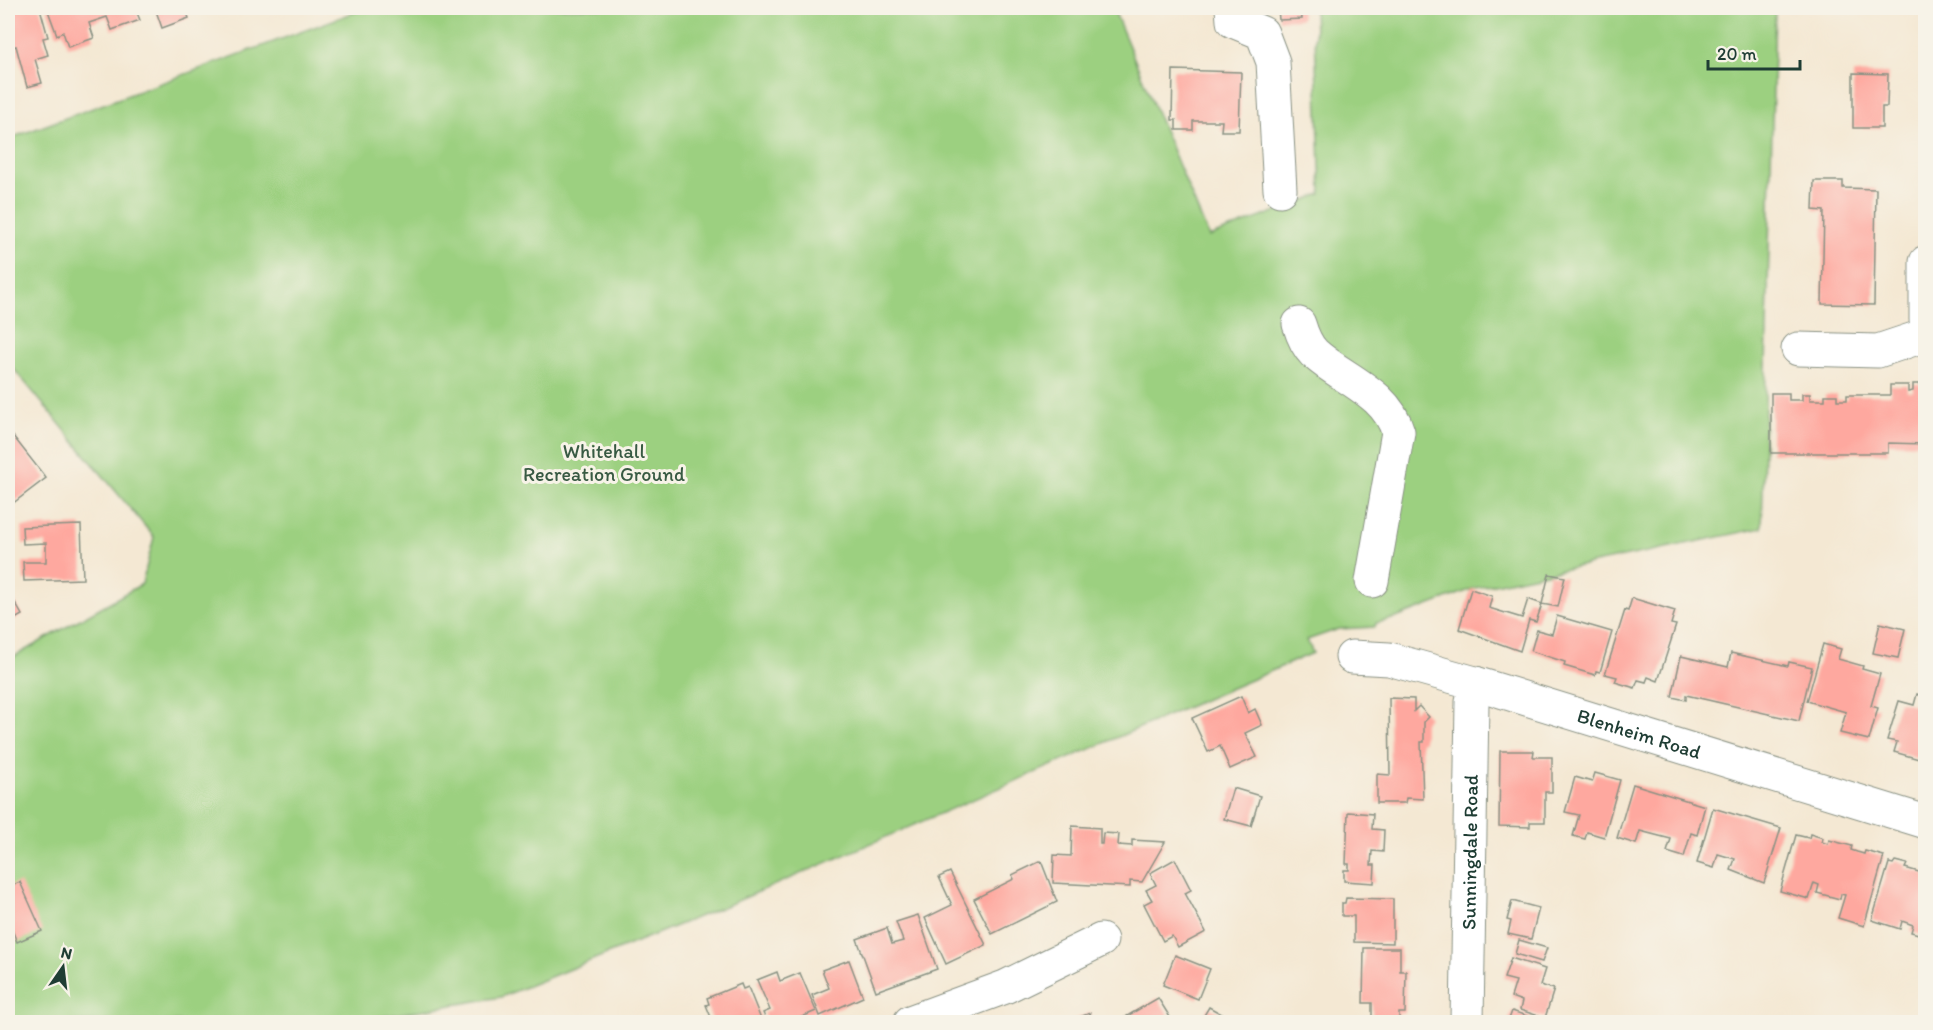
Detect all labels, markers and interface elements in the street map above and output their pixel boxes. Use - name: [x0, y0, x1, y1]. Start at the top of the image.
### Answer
- scale bar: [1708, 33, 1800, 71]
- text: 20 m: [1717, 43, 1757, 65]
- park label: Whitehall Recreation Ground: [523, 439, 685, 486]
- street label: Blenheim Road: [1574, 703, 1704, 764]
- street label: Sunningdale Road: [1456, 774, 1483, 930]
- north arrow: [33, 937, 93, 997]
- text: N: [59, 942, 74, 963]

